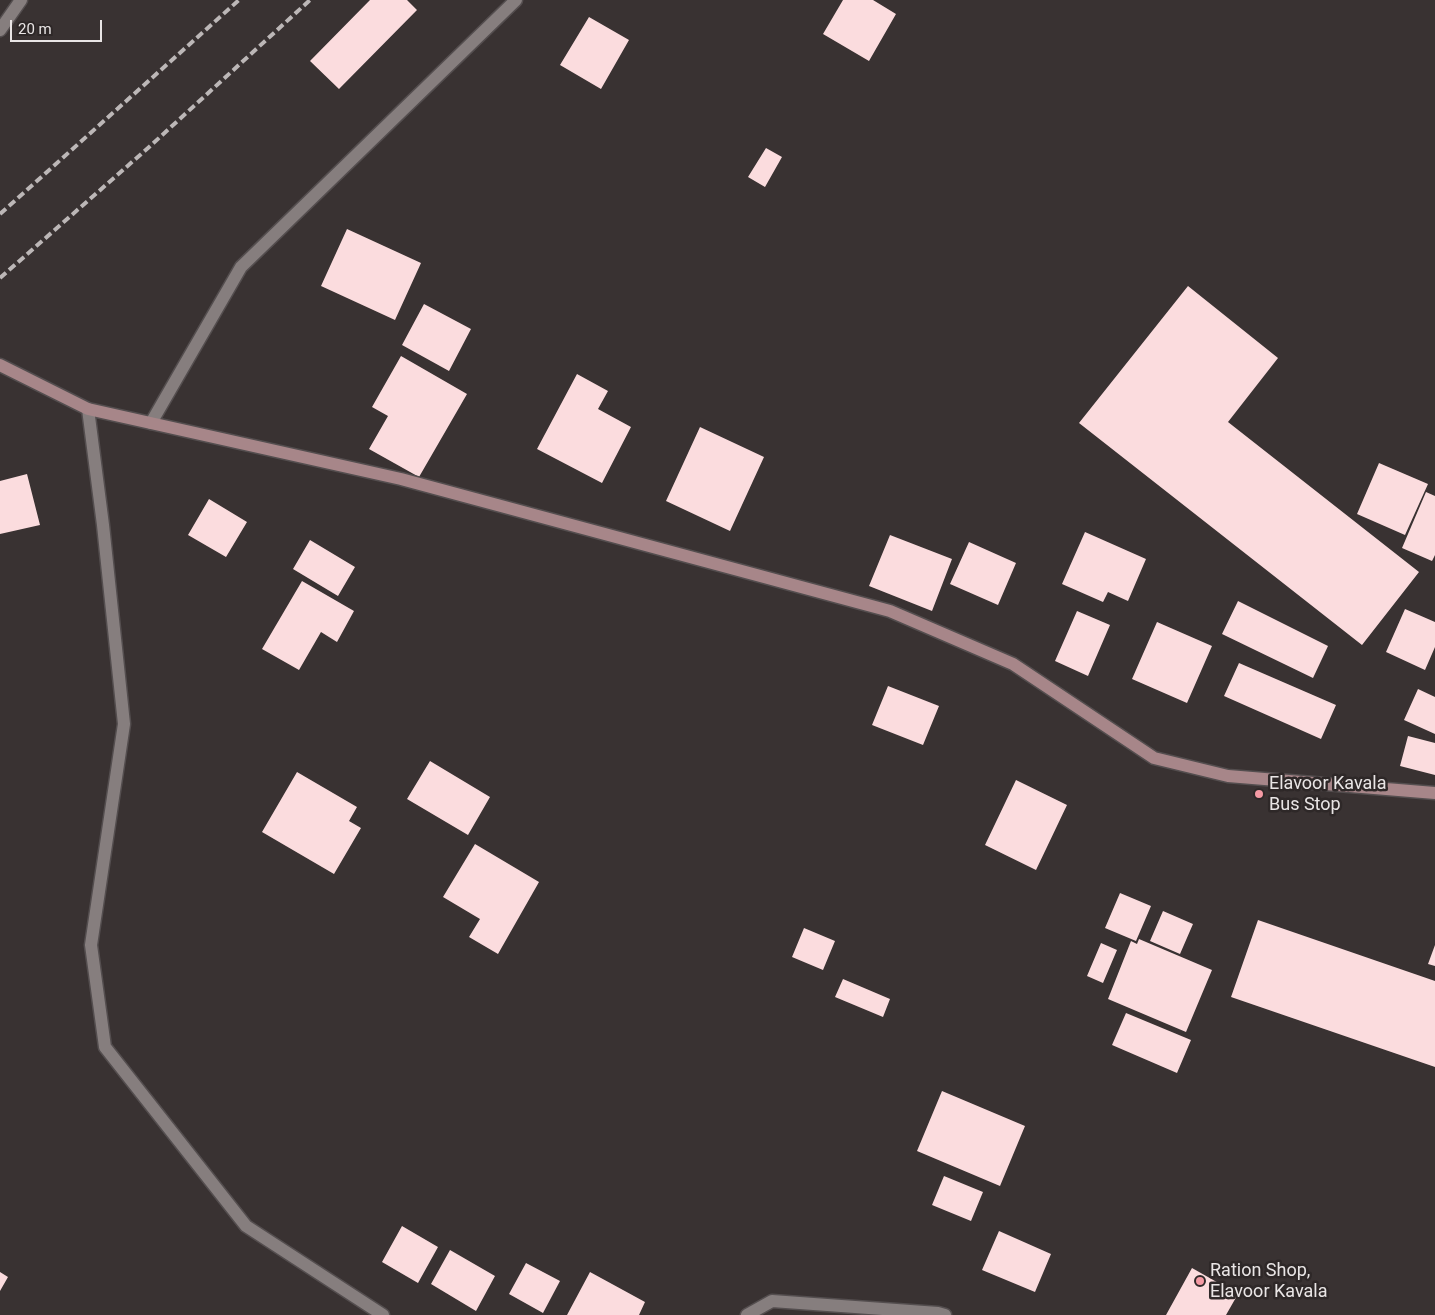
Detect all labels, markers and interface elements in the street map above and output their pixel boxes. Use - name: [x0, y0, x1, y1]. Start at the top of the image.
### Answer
- scale bar: [12, 10, 105, 42]
- text: 20 m: [18, 20, 52, 38]
- place label: Elavoor Kavala Bus Stop: [1269, 773, 1386, 816]
- marker: Elavoor Kavala Bus Stop: [1253, 788, 1265, 800]
- place label: Ration Shop, Elavoor Kavala: [1210, 1260, 1327, 1302]
- marker: Ration Shop, Elavoor Kavala: [1194, 1275, 1206, 1287]

